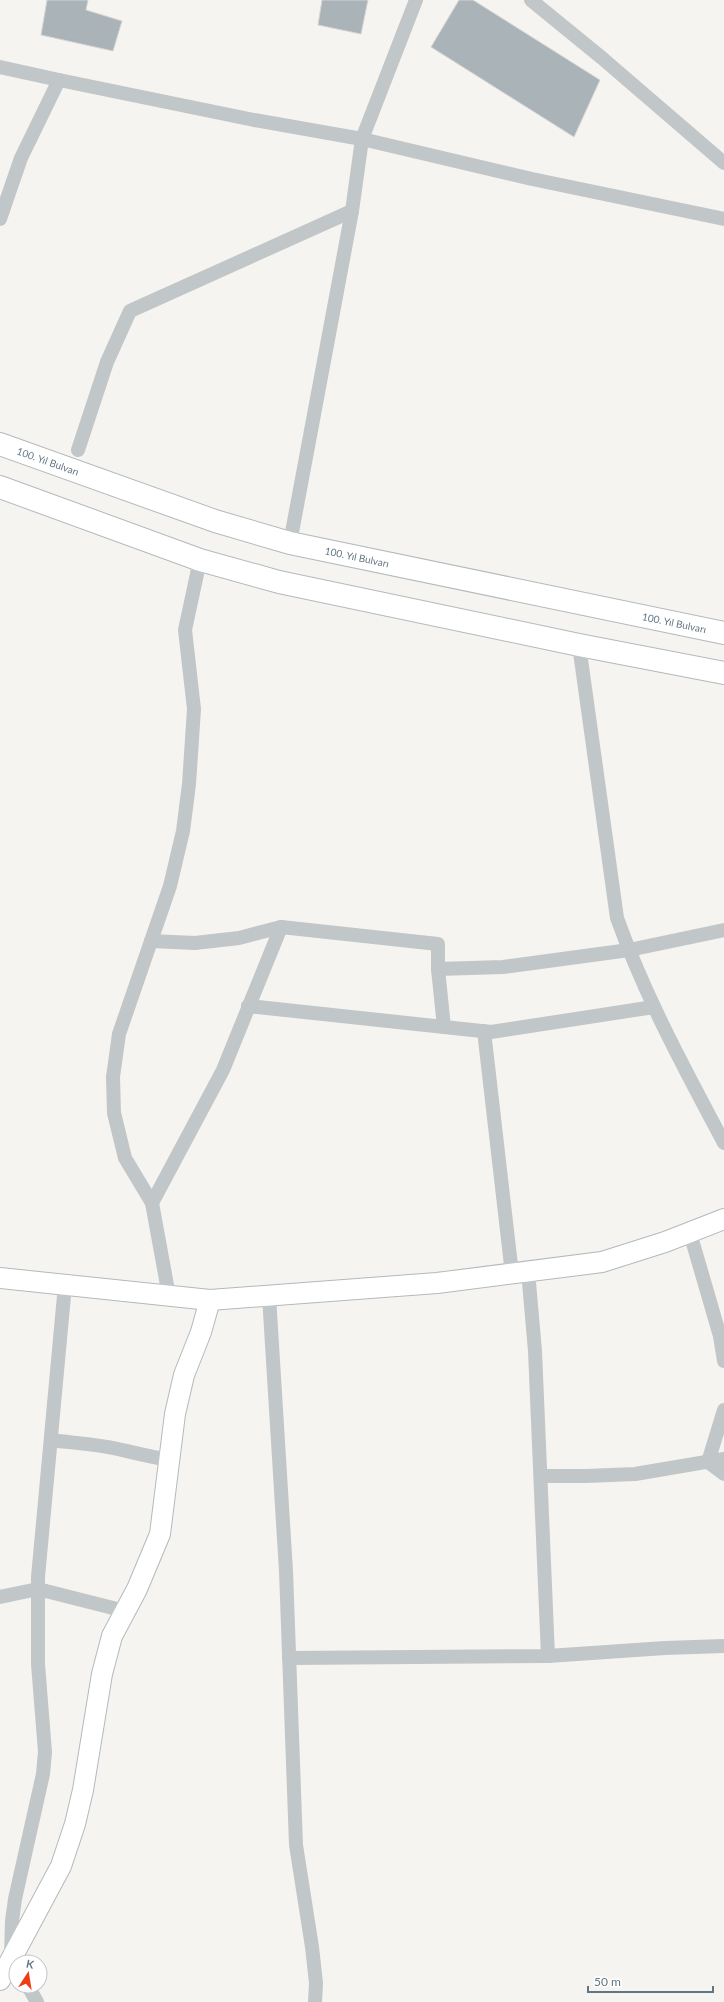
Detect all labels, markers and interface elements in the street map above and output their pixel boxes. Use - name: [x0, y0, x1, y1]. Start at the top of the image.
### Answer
- street label: 100. Yıl Bulvarı: [15, 445, 81, 478]
- street label: 100. Yıl Bulvarı: [324, 544, 390, 569]
- street label: 100. Yıl Bulvarı: [641, 610, 707, 635]
- north arrow: [8, 1954, 48, 1994]
- text: K: [25, 1957, 36, 1971]
- scale bar: [588, 1968, 713, 1994]
- text: 50 m: [594, 1974, 621, 1989]

